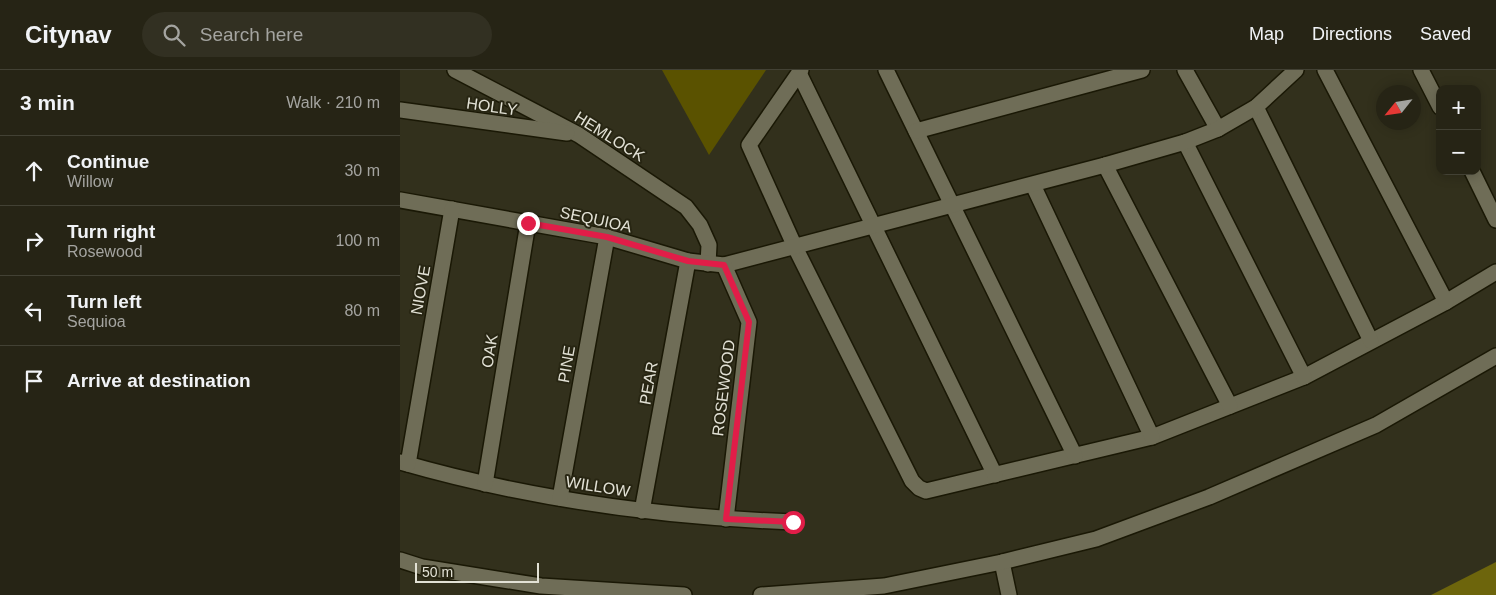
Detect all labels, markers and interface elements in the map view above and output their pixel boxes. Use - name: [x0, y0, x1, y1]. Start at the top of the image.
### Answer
- search box: [142, 12, 492, 57]
- text: Citynav: [25, 21, 112, 48]
- icon: search: [160, 21, 188, 49]
- text: Search here: [200, 24, 303, 45]
- text: Map: [1249, 24, 1284, 44]
- text: Directions: [1312, 24, 1392, 44]
- text: Saved: [1420, 24, 1471, 44]
- north arrow: [1376, 85, 1421, 130]
- map controls: [1436, 85, 1481, 175]
- button: +: [1436, 85, 1481, 130]
- text: 3 min: [20, 91, 75, 114]
- text: Walk · 210 m: [286, 94, 380, 111]
- street label: HOLLY: [465, 95, 519, 119]
- street label: HEMLOCK: [572, 108, 648, 165]
- button: −: [1436, 130, 1481, 175]
- text: Continue: [67, 151, 149, 172]
- icon: ahead: [20, 157, 48, 185]
- text: 30 m: [344, 162, 380, 179]
- text: Willow: [67, 173, 113, 190]
- street label: SEQUIOA: [558, 204, 634, 235]
- route end: [517, 212, 540, 235]
- text: Turn right: [67, 221, 155, 242]
- icon: right: [20, 227, 48, 255]
- text: 100 m: [336, 232, 380, 249]
- text: Rosewood: [67, 243, 143, 260]
- street label: NIOVE: [408, 264, 433, 316]
- text: Turn left: [67, 291, 142, 312]
- icon: left: [20, 297, 48, 325]
- text: 80 m: [344, 302, 380, 319]
- text: Sequioa: [67, 313, 126, 330]
- street label: OAK: [478, 333, 501, 369]
- street label: ROSEWOOD: [709, 339, 738, 437]
- street label: PINE: [555, 344, 578, 384]
- street label: PEAR: [636, 360, 661, 406]
- icon: arrive: [20, 367, 48, 395]
- text: Arrive at destination: [67, 370, 251, 391]
- street label: WILLOW: [565, 473, 632, 500]
- route start: [782, 511, 805, 534]
- scale bar: [415, 560, 539, 583]
- text: 50 m: [422, 564, 453, 580]

